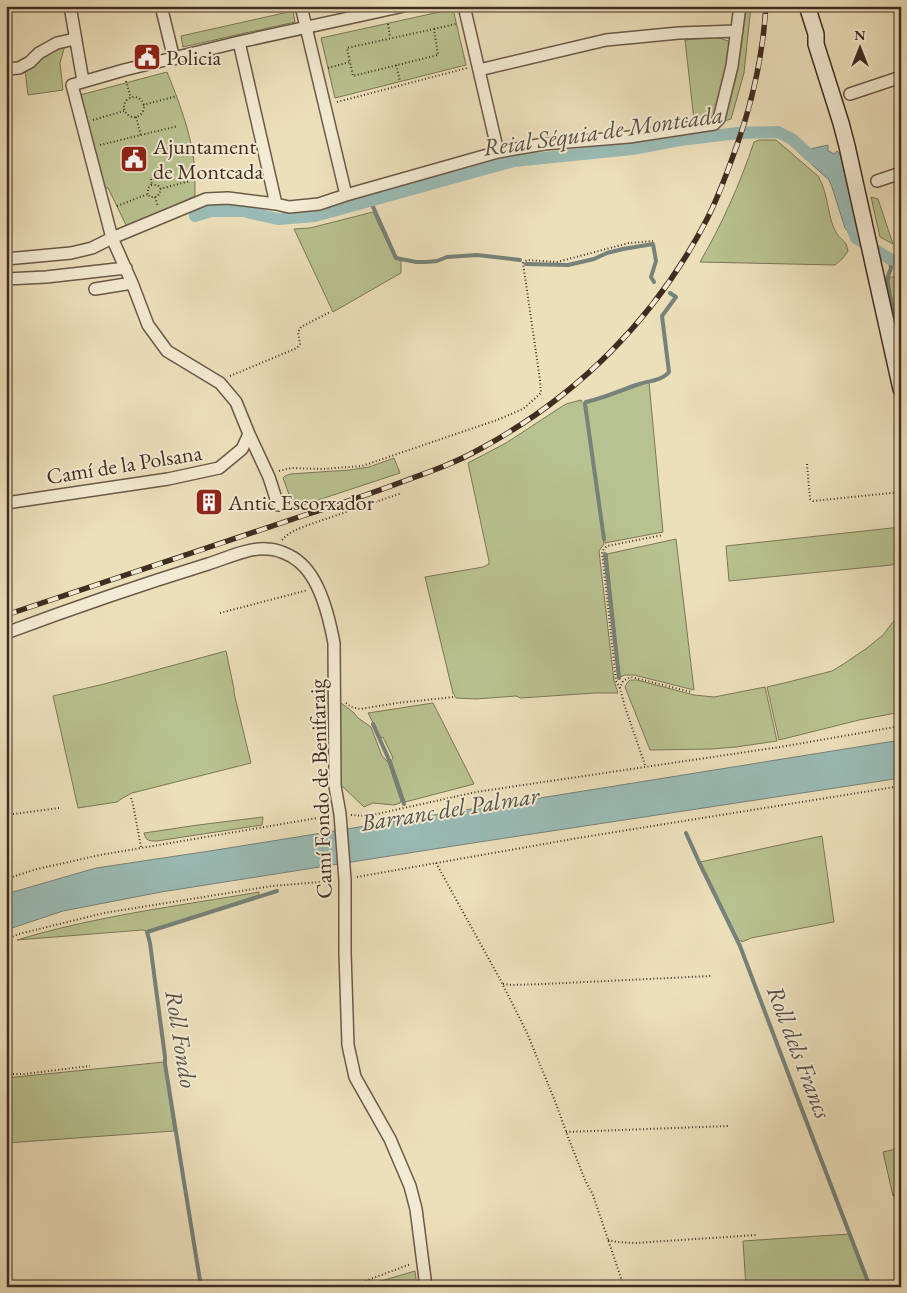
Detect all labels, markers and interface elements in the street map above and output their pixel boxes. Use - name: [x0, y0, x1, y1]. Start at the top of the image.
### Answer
- north arrow: [834, 22, 884, 72]
- text: N: [854, 26, 866, 44]
- public building icon: Policia: [132, 42, 162, 72]
- place label: Policia: [166, 43, 222, 72]
- water label: Reial Séquia de Montcada: [481, 98, 725, 164]
- place label: Ajuntament de Montcada: [152, 132, 263, 186]
- public building icon: Ajuntament de Montcada: [119, 144, 149, 174]
- street label: Camí de la Polsana: [44, 438, 204, 491]
- building icon: Antic Escorxador: [194, 487, 224, 517]
- place label: Antic Escorxador: [227, 488, 375, 517]
- street label: Camí Fondo de Benifaraig: [302, 678, 339, 899]
- water label: Barranc del Palmar: [358, 779, 543, 838]
- water label: Roll dels Francs: [760, 981, 839, 1123]
- water label: Roll Fondo: [158, 988, 205, 1090]

